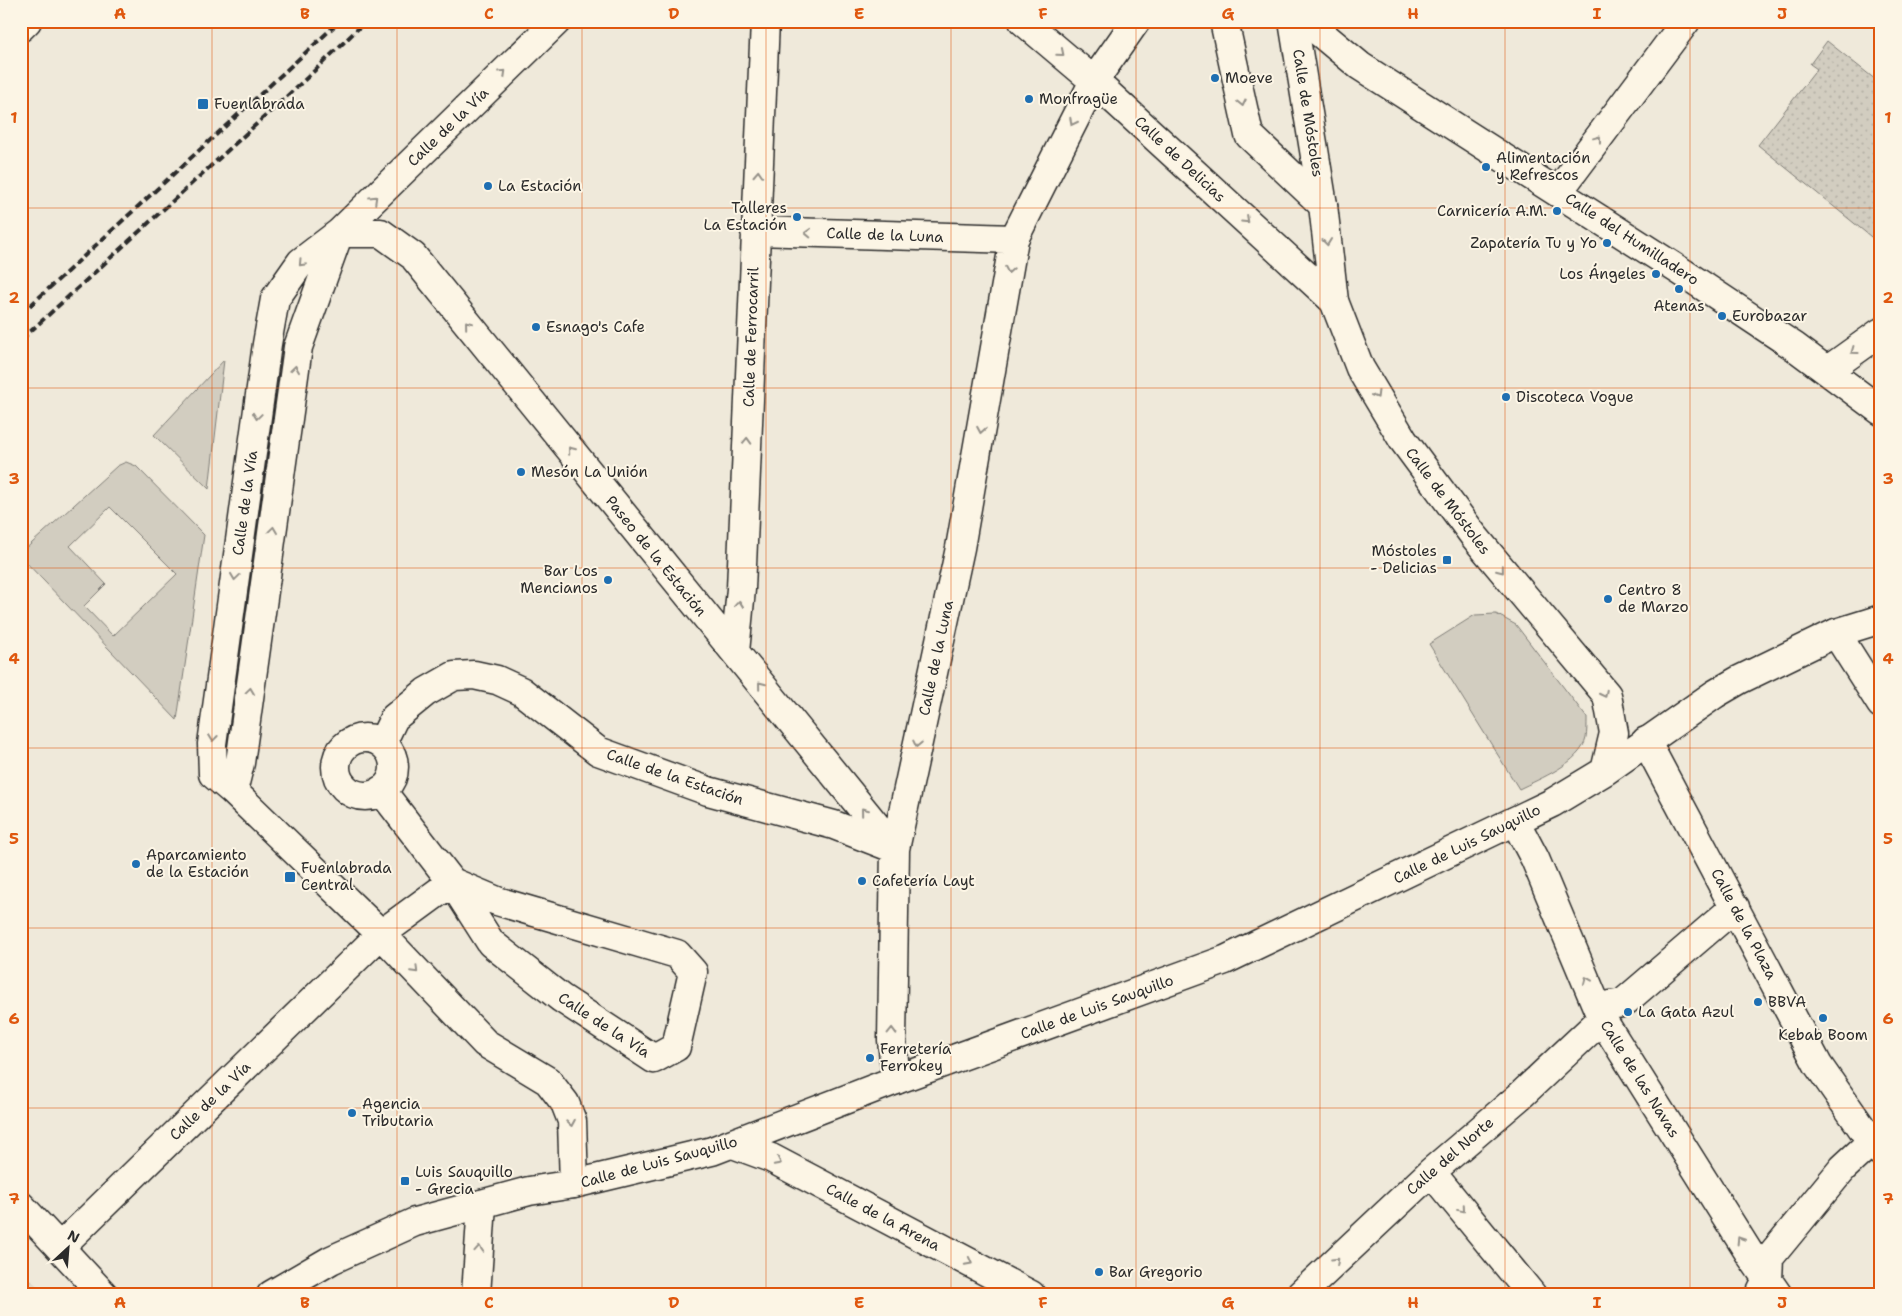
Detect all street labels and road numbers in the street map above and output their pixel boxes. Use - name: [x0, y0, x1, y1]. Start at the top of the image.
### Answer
- street label: Calle de Móstoles: [1288, 48, 1328, 178]
- street label: Calle de la Vía: [403, 83, 494, 171]
- street label: Calle de Delicias: [1130, 111, 1230, 207]
- street label: Calle del Humilladero: [1561, 188, 1703, 290]
- street label: Calle de la Luna: [826, 223, 945, 247]
- street label: Calle de Ferrocarril: [739, 266, 763, 407]
- street label: Calle de Móstoles: [1401, 443, 1495, 559]
- street label: Calle de la Vía: [228, 449, 262, 557]
- street label: Paseo de la Estación: [601, 491, 711, 621]
- street label: Calle de la Luna: [914, 598, 958, 717]
- street label: Calle de la Estación: [604, 744, 746, 810]
- street label: Calle de Luis Sauquillo: [1390, 800, 1544, 888]
- street label: Calle de la Plaza: [1706, 865, 1782, 984]
- street label: Calle de Luis Sauquillo: [1018, 970, 1176, 1044]
- street label: Calle de la Vía: [554, 988, 654, 1063]
- street label: Calle de las Navas: [1596, 1017, 1684, 1141]
- street label: Calle de la Vía: [165, 1057, 256, 1145]
- street label: Calle del Norte: [1402, 1113, 1498, 1199]
- street label: Calle de Luis Sauquillo: [578, 1131, 740, 1193]
- street label: Calle de la Arena: [823, 1179, 944, 1256]

